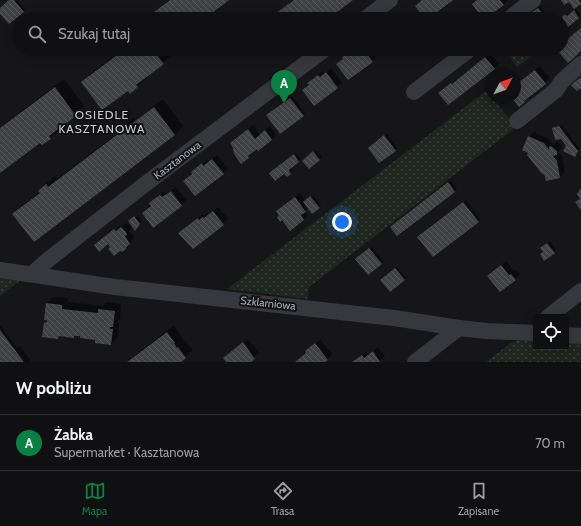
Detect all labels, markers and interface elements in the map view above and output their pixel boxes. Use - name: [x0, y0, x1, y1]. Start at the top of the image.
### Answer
- search box: [12, 12, 569, 56]
- icon: search: [26, 23, 48, 45]
- text: Szukaj tutaj: [58, 25, 130, 43]
- north arrow: [485, 68, 521, 104]
- pin: A: [271, 70, 297, 103]
- district label: OSIEDLE KASZTANOWA: [59, 107, 145, 136]
- street label: Kasztanowa: [151, 137, 204, 182]
- your location: [332, 212, 352, 232]
- street label: Szklarniowa: [240, 293, 297, 313]
- map controls: [533, 314, 569, 350]
- button: locate: [533, 314, 569, 350]
- text: W pobliżu: [16, 378, 91, 398]
- text: Żabka: [54, 426, 93, 444]
- text: A: [25, 435, 33, 451]
- text: 70 m: [535, 435, 565, 451]
- text: Supermarket · Kasztanowa: [54, 444, 199, 460]
- tab: Mapa: [82, 480, 107, 518]
- tab: Trasa: [271, 480, 294, 518]
- tab: Zapisane: [458, 480, 499, 518]

